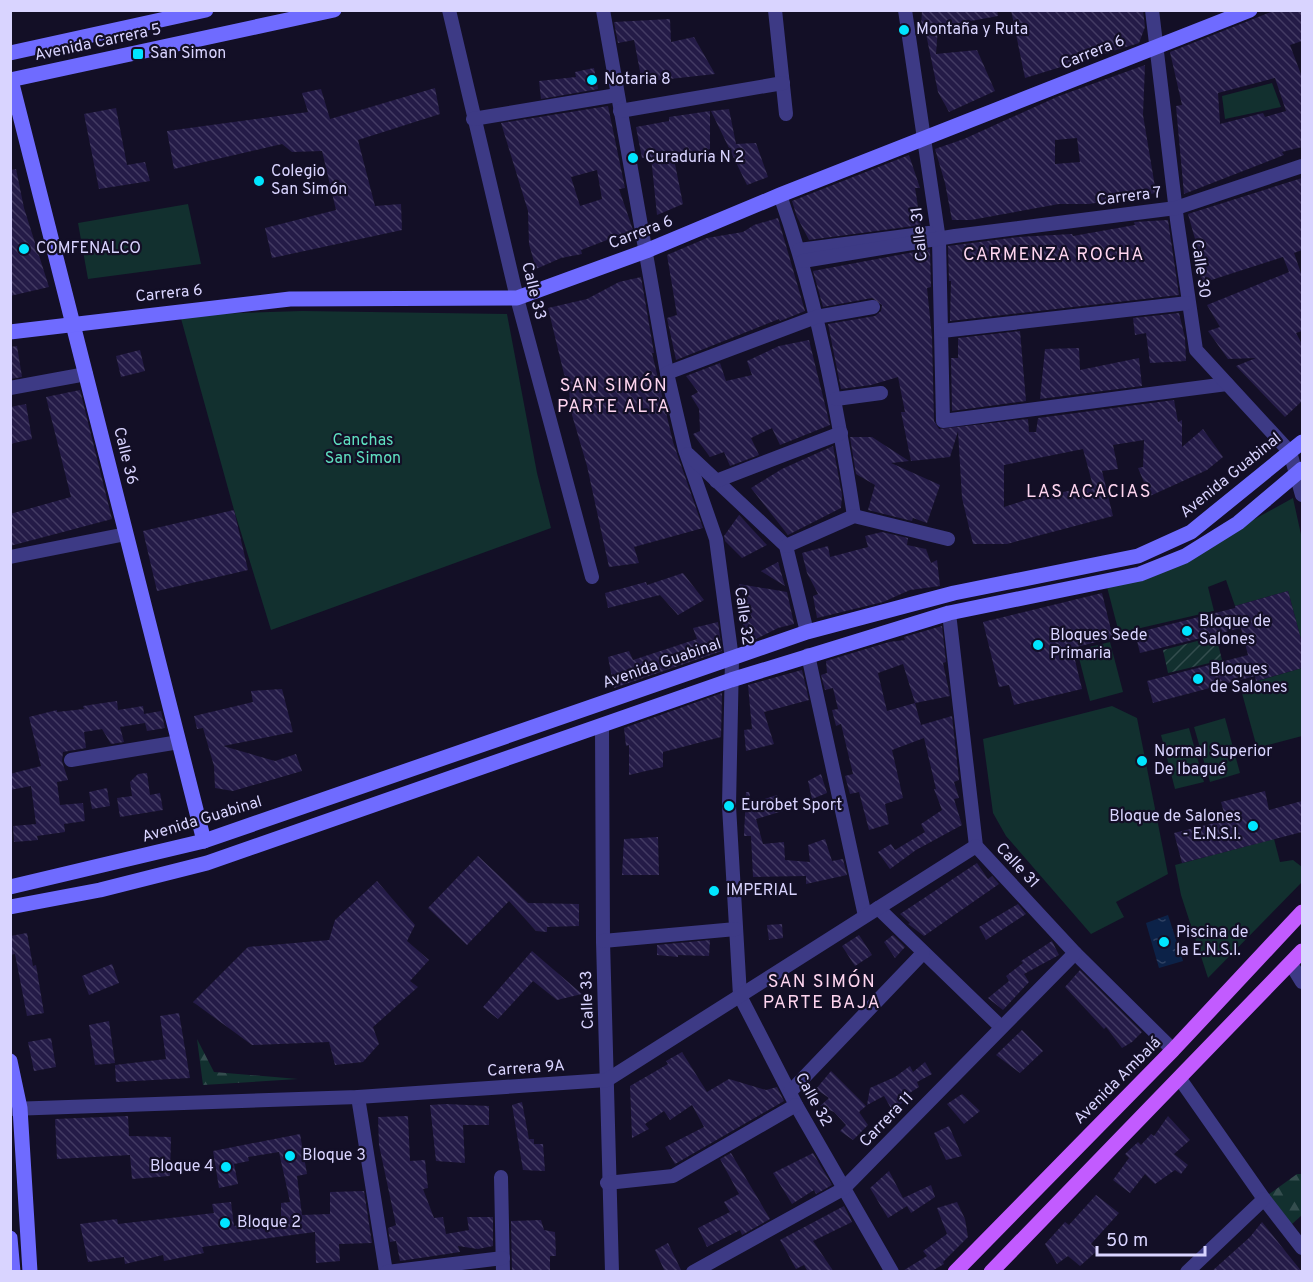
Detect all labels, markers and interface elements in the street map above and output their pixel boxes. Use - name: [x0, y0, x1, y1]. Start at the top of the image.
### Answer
- street label: Avenida Carrera 5: [33, 20, 163, 66]
- place label: Montaña y Ruta: [916, 20, 1028, 40]
- marker: Montaña y Ruta: [897, 23, 911, 37]
- street label: Carrera 6: [1058, 31, 1128, 75]
- place label: San Simon: [150, 44, 226, 64]
- marker: San Simon: [131, 47, 145, 61]
- place label: Notaria 8: [604, 70, 671, 90]
- marker: Notaria 8: [585, 73, 599, 87]
- place label: Curaduria N 2: [645, 148, 744, 168]
- marker: Curaduria N 2: [626, 151, 640, 165]
- place label: Colegio San Simón: [271, 162, 347, 200]
- marker: Colegio San Simón: [252, 174, 266, 188]
- street label: Carrera 7: [1095, 183, 1163, 211]
- street label: Calle 31: [907, 206, 933, 262]
- street label: Carrera 6: [606, 212, 676, 254]
- street label: Calle 30: [1186, 238, 1214, 300]
- place label: COMFENALCO: [36, 239, 141, 259]
- marker: COMFENALCO: [17, 242, 31, 256]
- district label: CARMENZA ROCHA: [963, 244, 1145, 267]
- street label: Calle 33: [516, 260, 550, 322]
- street label: Carrera 6: [134, 281, 204, 307]
- district label: SAN SIMÓN PARTE ALTA: [557, 373, 671, 419]
- street label: Calle 36: [108, 425, 142, 487]
- street label: Avenida Guabinal: [1176, 429, 1286, 523]
- park label: Canchas San Simon: [325, 431, 401, 469]
- district label: LAS ACACIAS: [1026, 481, 1152, 504]
- street label: Calle 32: [729, 586, 757, 646]
- place label: Bloque de Salones: [1199, 612, 1271, 650]
- marker: Bloque de Salones: [1180, 624, 1194, 638]
- place label: Bloques Sede Primaria: [1050, 626, 1147, 664]
- street label: Avenida Guabinal: [600, 634, 724, 694]
- marker: Bloques Sede Primaria: [1031, 638, 1045, 652]
- place label: Bloques de Salones: [1210, 660, 1288, 698]
- marker: Bloques de Salones: [1191, 672, 1205, 686]
- place label: Normal Superior De Ibagué: [1154, 742, 1272, 780]
- marker: Normal Superior De Ibagué: [1135, 754, 1149, 768]
- street label: Avenida Guabinal: [140, 792, 264, 848]
- place label: Eurobet Sport: [741, 796, 842, 816]
- marker: Eurobet Sport: [722, 799, 736, 813]
- place label: Bloque de Salones - E.N.S.I.: [1109, 807, 1241, 845]
- marker: Bloque de Salones - E.N.S.I.: [1246, 819, 1260, 833]
- street label: Calle 31: [991, 839, 1043, 893]
- place label: IMPERIAL: [726, 881, 797, 901]
- marker: IMPERIAL: [707, 884, 721, 898]
- place label: Piscina de la E.N.S.I.: [1176, 923, 1248, 961]
- marker: Piscina de la E.N.S.I.: [1157, 935, 1171, 949]
- district label: SAN SIMÓN PARTE BAJA: [763, 969, 881, 1015]
- street label: Calle 33: [577, 970, 599, 1030]
- street label: Avenida Ambalá: [1070, 1033, 1166, 1129]
- street label: Carrera 9A: [487, 1056, 566, 1082]
- street label: Calle 32: [790, 1070, 836, 1130]
- street label: Carrera 11: [856, 1088, 918, 1152]
- place label: Bloque 3: [302, 1146, 366, 1166]
- marker: Bloque 3: [283, 1149, 297, 1163]
- place label: Bloque 4: [150, 1157, 214, 1177]
- marker: Bloque 4: [219, 1160, 233, 1174]
- place label: Bloque 2: [237, 1213, 301, 1233]
- marker: Bloque 2: [218, 1216, 232, 1230]
- scale bar: [1097, 1219, 1205, 1257]
- text: 50 m: [1106, 1230, 1148, 1253]

